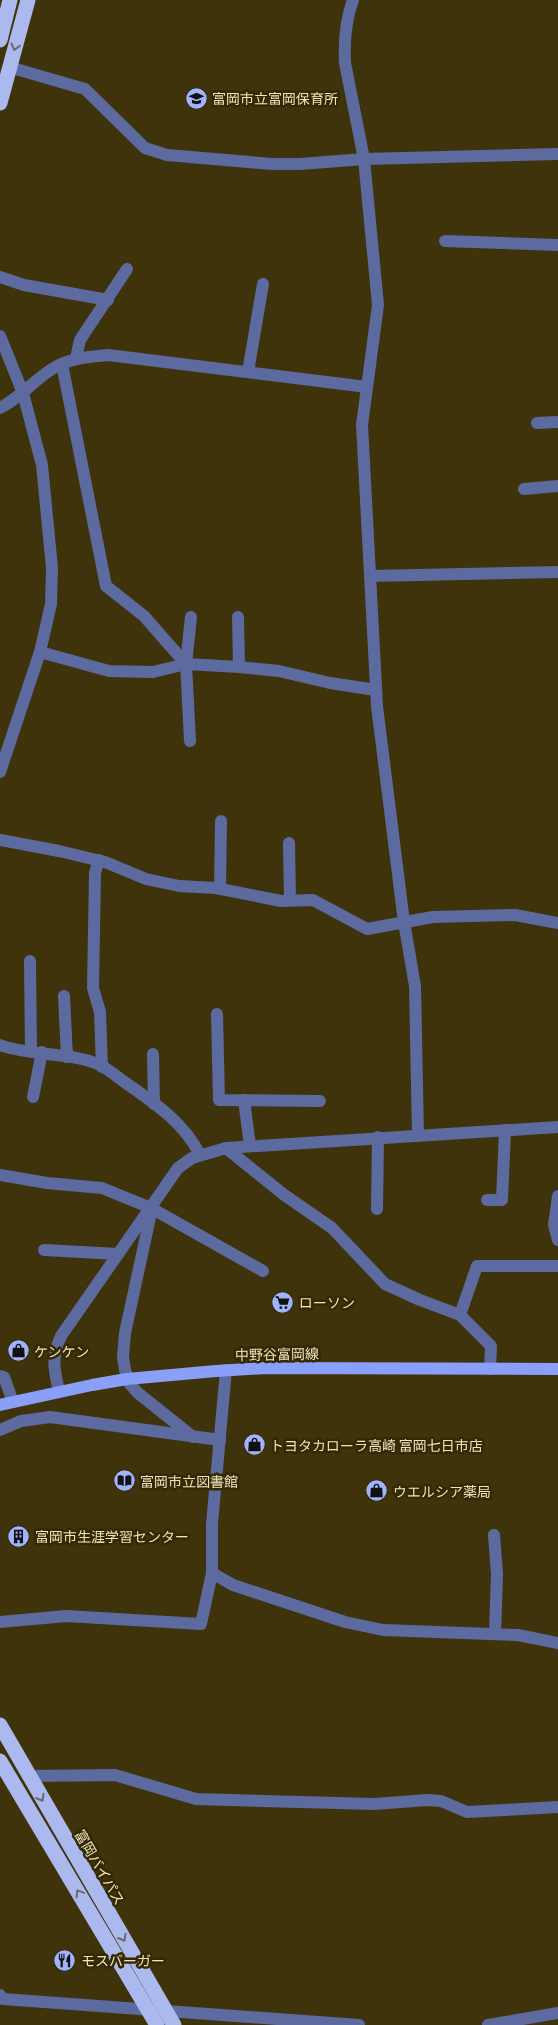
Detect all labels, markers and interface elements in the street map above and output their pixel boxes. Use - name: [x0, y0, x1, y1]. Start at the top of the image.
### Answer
- one-way arrow: [10, 42, 20, 51]
- school or university icon: 富岡市立富岡保育所: [184, 86, 208, 110]
- place label: 富岡市立富岡保育所: [212, 90, 338, 107]
- supermarket icon: ローソン: [271, 1290, 295, 1314]
- place label: ローソン: [299, 1294, 355, 1311]
- shop icon: ケンケン: [6, 1339, 30, 1363]
- place label: ケンケン: [34, 1343, 89, 1360]
- street label: 中野谷富岡線: [235, 1345, 319, 1363]
- shop icon: トヨタカローラ高崎 富岡七日市店: [242, 1433, 266, 1457]
- place label: トヨタカローラ高崎 富岡七日市店: [270, 1437, 483, 1454]
- library icon: 富岡市立図書館: [112, 1469, 136, 1493]
- place label: 富岡市立図書館: [140, 1473, 238, 1490]
- shop icon: ウエルシア薬局: [365, 1479, 389, 1503]
- place label: ウエルシア薬局: [393, 1483, 491, 1500]
- building icon: 富岡市生涯学習センター: [7, 1524, 31, 1548]
- place label: 富岡市生涯学習センター: [35, 1528, 189, 1545]
- one-way arrow: [34, 1792, 44, 1801]
- street label: 富岡バイパス: [72, 1826, 128, 1908]
- one-way arrow: [75, 1889, 85, 1898]
- one-way arrow: [116, 1933, 126, 1942]
- restaurant icon: モスバーガー: [53, 1948, 77, 1972]
- place label: モスバーガー: [81, 1952, 165, 1969]

